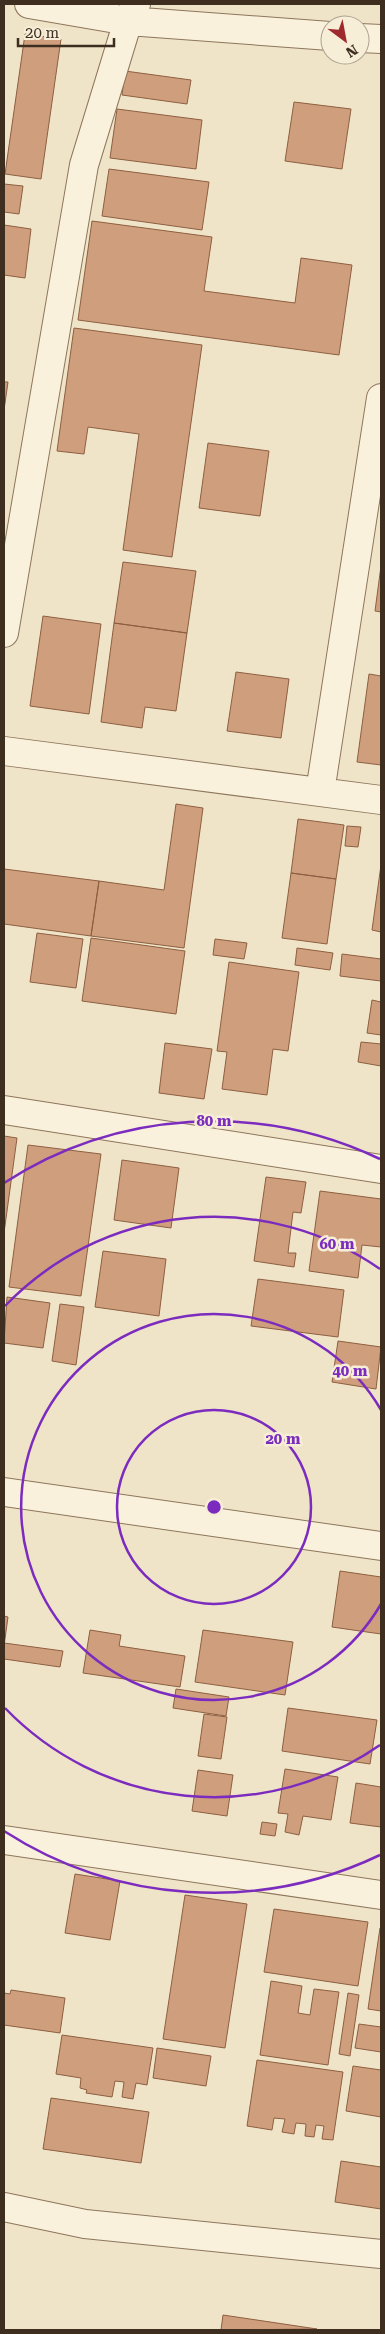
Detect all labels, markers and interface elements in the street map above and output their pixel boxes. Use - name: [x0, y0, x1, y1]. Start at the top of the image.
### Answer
- scale bar: [18, 15, 114, 47]
- north arrow: [320, 15, 370, 65]
- text: 20 m: [25, 24, 60, 42]
- text: N: [343, 41, 361, 61]
- text: 80 m: [196, 1112, 232, 1130]
- text: 60 m: [319, 1235, 355, 1253]
- text: 40 m: [332, 1362, 368, 1380]
- text: 20 m: [265, 1430, 301, 1448]
- centre of rings: [205, 1498, 223, 1516]

